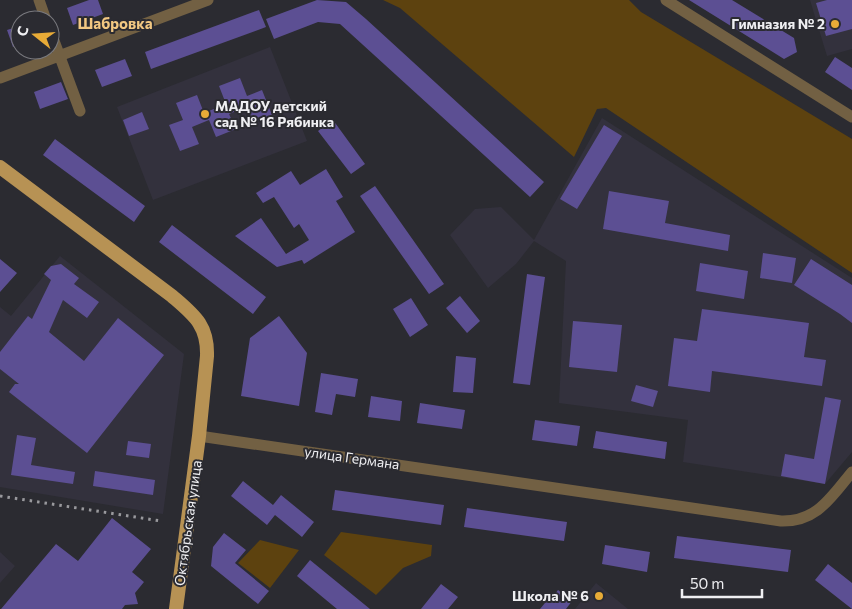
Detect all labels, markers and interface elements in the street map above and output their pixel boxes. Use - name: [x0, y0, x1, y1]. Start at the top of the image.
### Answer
- north arrow: [10, 10, 60, 60]
- district label: Шабровка: [77, 14, 153, 32]
- place label: Гимназия № 2: [731, 15, 825, 32]
- marker: Гимназия № 2: [829, 18, 841, 30]
- text: С: [13, 24, 32, 38]
- place label: МАДОУ детский сад № 16 Рябинка: [215, 97, 334, 130]
- marker: МАДОУ детский сад № 16 Рябинка: [199, 108, 211, 120]
- street label: улица Германа: [303, 442, 401, 473]
- street label: Октябрьская улица: [170, 459, 205, 587]
- scale bar: [682, 566, 762, 598]
- text: 50 m: [690, 574, 724, 592]
- place label: Школа № 6: [512, 587, 589, 604]
- marker: Школа № 6: [593, 590, 605, 602]

